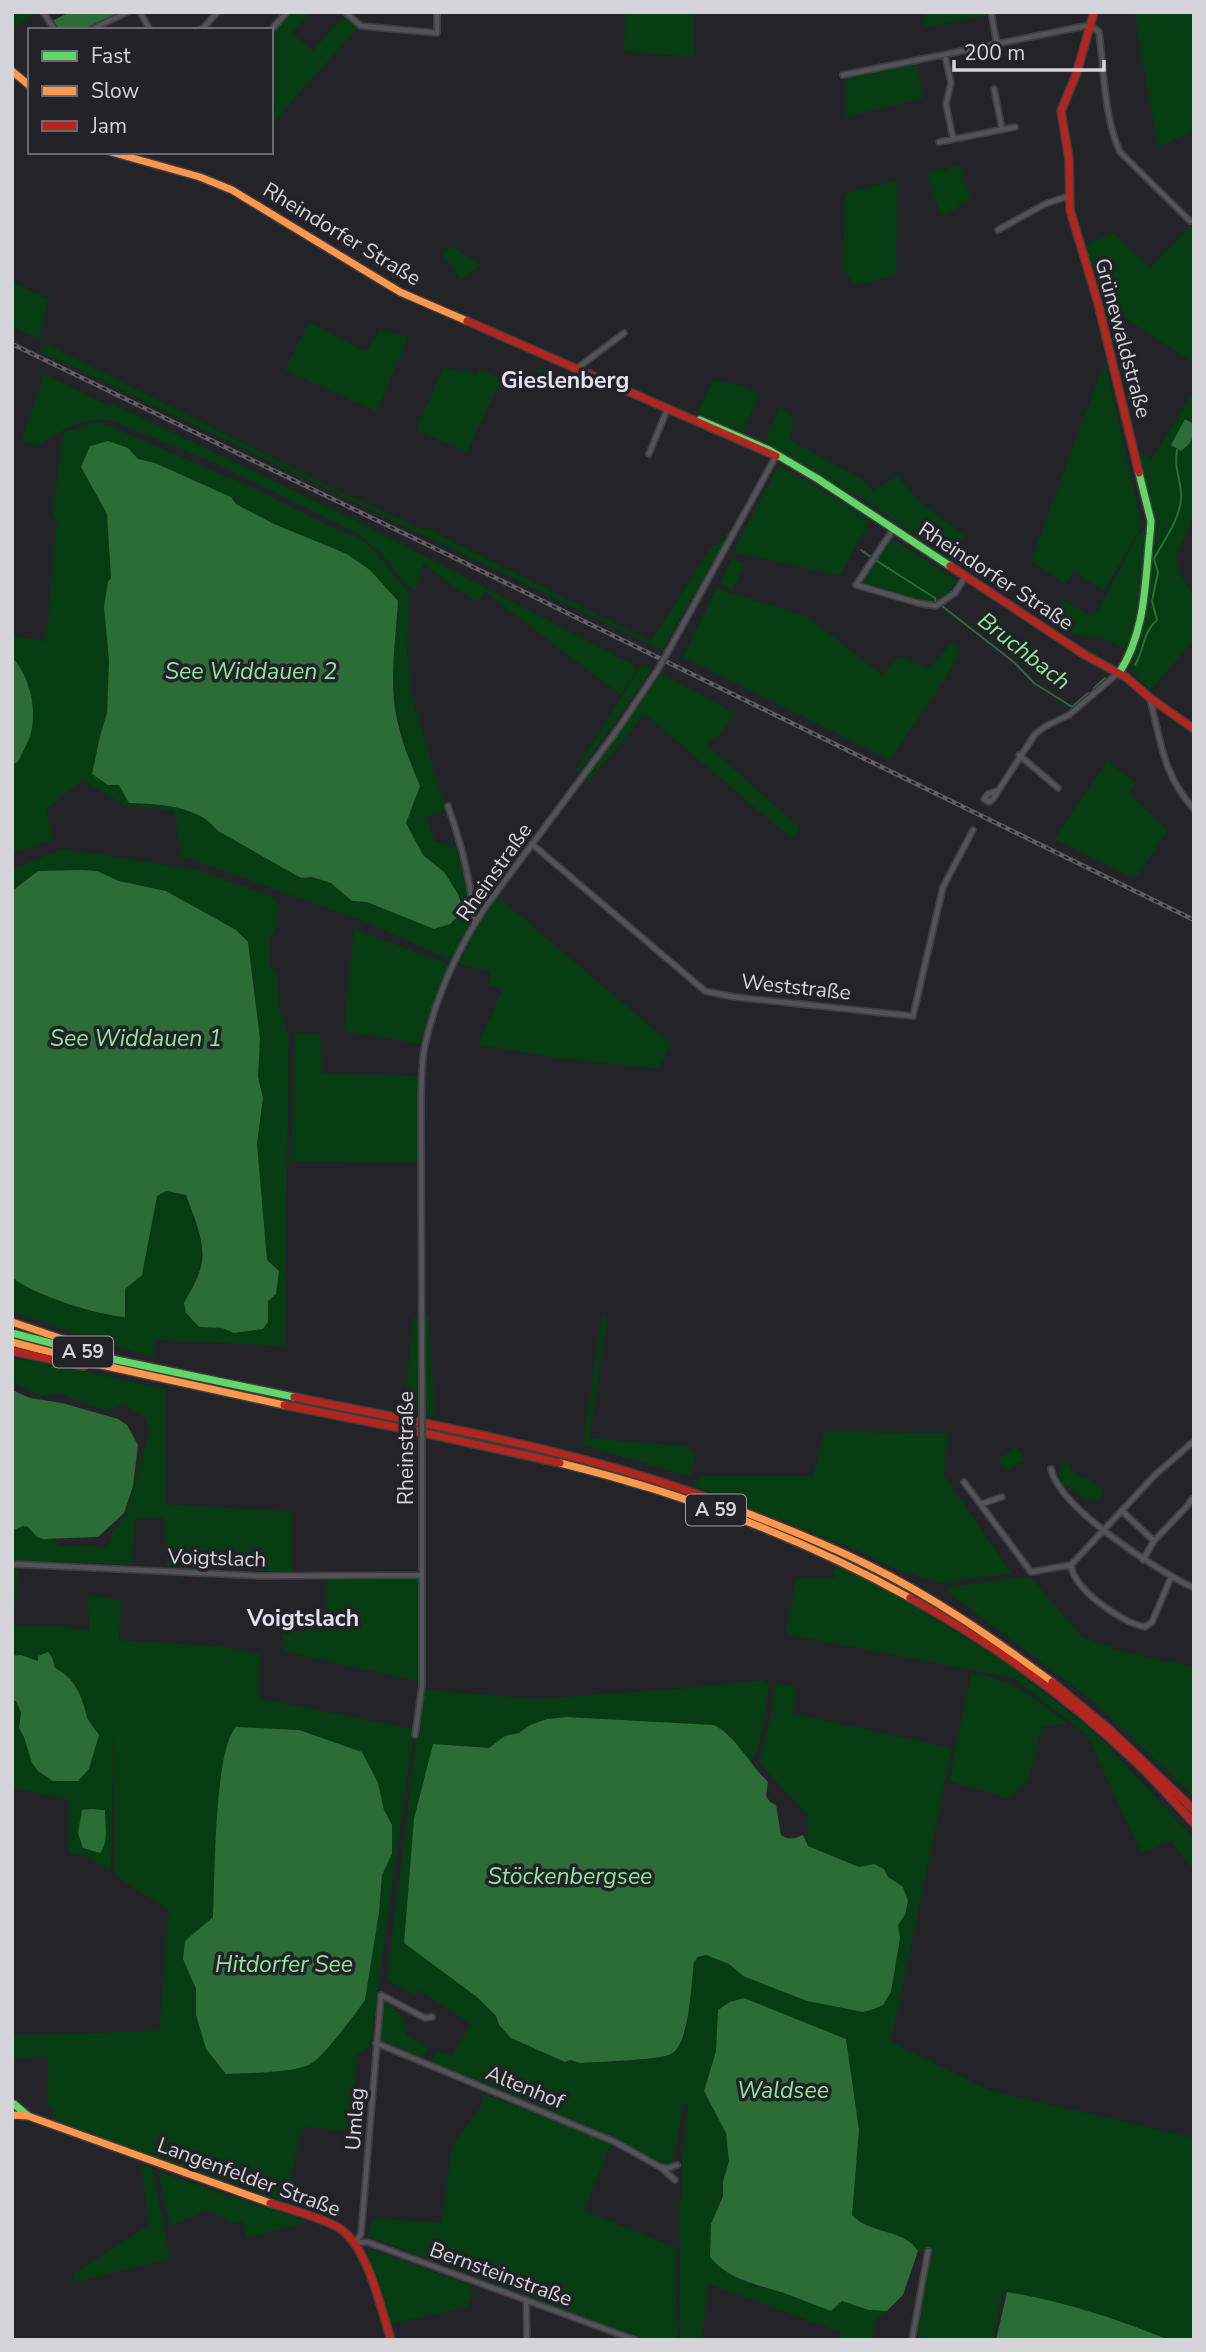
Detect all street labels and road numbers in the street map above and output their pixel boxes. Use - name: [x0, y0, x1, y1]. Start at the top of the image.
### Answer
- street label: Rheindorfer Straße: [258, 176, 426, 292]
- street label: Grünewaldstraße: [1088, 255, 1158, 421]
- street label: Rheindorfer Straße: [913, 515, 1079, 637]
- street label: Rheinstraße: [450, 817, 538, 927]
- street label: Weststraße: [740, 967, 852, 1007]
- road number: A 59: [53, 1336, 113, 1368]
- street label: Rheinstraße: [392, 1391, 420, 1505]
- road number: A 59: [686, 1494, 746, 1526]
- street label: Voigtslach: [166, 1542, 267, 1574]
- street label: Altenhof: [482, 2059, 569, 2116]
- street label: Umlag: [339, 2087, 371, 2151]
- street label: Langenfelder Straße: [154, 2131, 344, 2223]
- street label: Bernsteinstraße: [426, 2235, 576, 2313]

